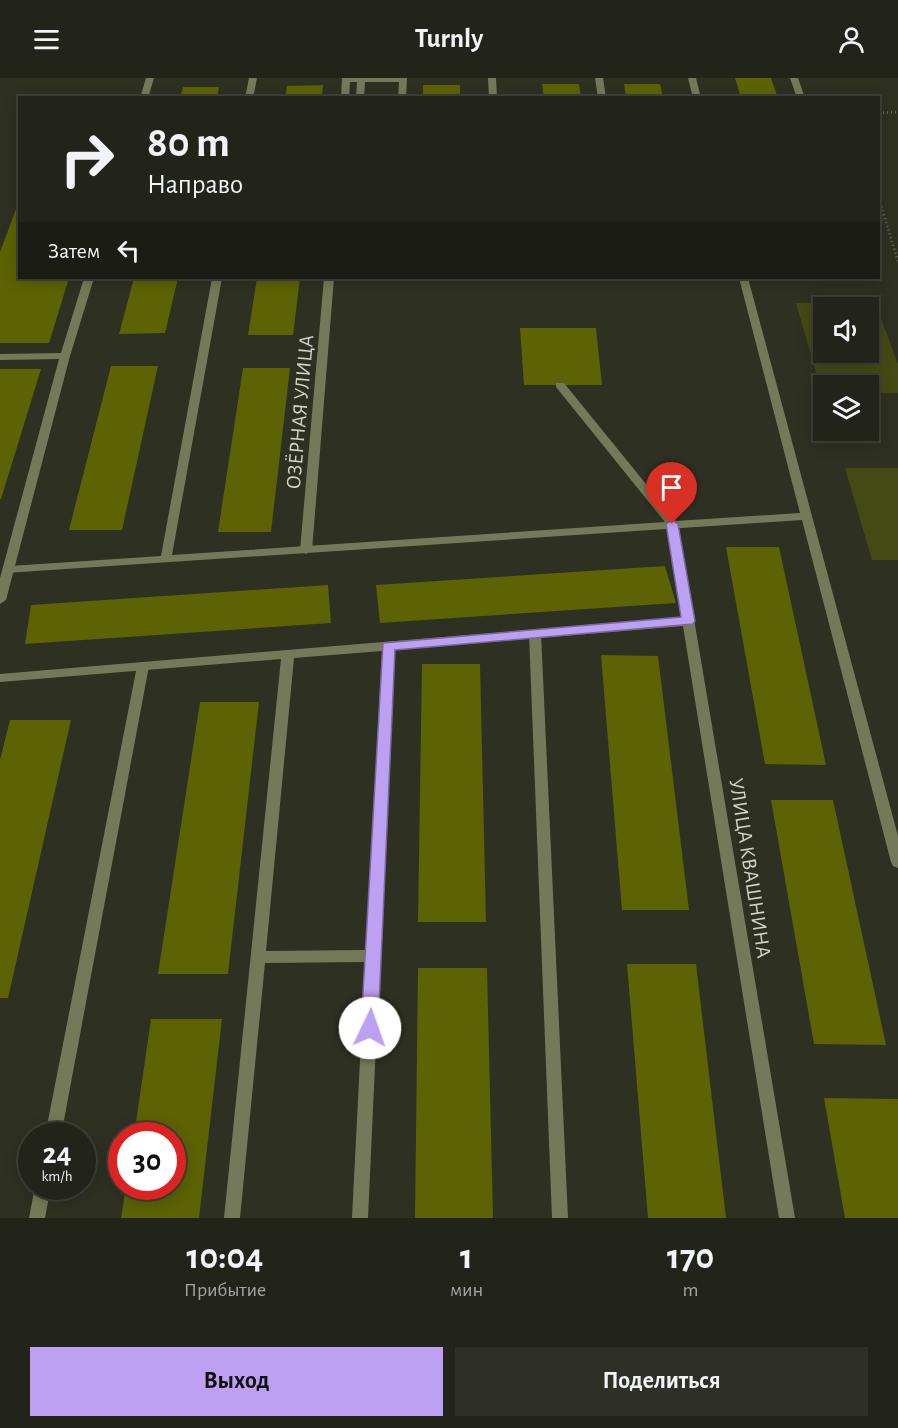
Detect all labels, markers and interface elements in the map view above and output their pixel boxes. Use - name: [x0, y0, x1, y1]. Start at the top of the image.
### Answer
- icon: menu: [30, 23, 63, 56]
- icon: person: [835, 23, 868, 56]
- text: Turnly: [415, 25, 483, 52]
- icon: right: [48, 120, 126, 198]
- text: 80 m: [147, 122, 230, 164]
- text: Направо: [147, 171, 243, 198]
- icon: left: [112, 234, 145, 267]
- text: Затем: [48, 240, 100, 262]
- map controls: [813, 297, 879, 441]
- button: sound: [813, 297, 879, 363]
- street label: ОЗЁРНАЯ УЛИЦА: [282, 334, 317, 490]
- button: layers: [813, 375, 879, 441]
- pin: [646, 462, 697, 524]
- icon: arrive: [655, 471, 688, 504]
- street label: УЛИЦА КВАШНИНА: [725, 777, 775, 959]
- position arrow: [338, 996, 402, 1060]
- speed limit sign: 30: [108, 1122, 186, 1200]
- text: 24: [42, 1139, 72, 1169]
- text: km/h: [42, 1169, 72, 1184]
- text: 10:04: [187, 1239, 263, 1275]
- text: 1: [460, 1239, 473, 1275]
- text: 170: [667, 1239, 714, 1275]
- text: Прибытие: [184, 1280, 266, 1300]
- text: мин: [450, 1280, 483, 1300]
- text: m: [683, 1280, 699, 1300]
- button: Выход: [30, 1347, 443, 1416]
- button: Поделиться: [455, 1347, 868, 1416]

